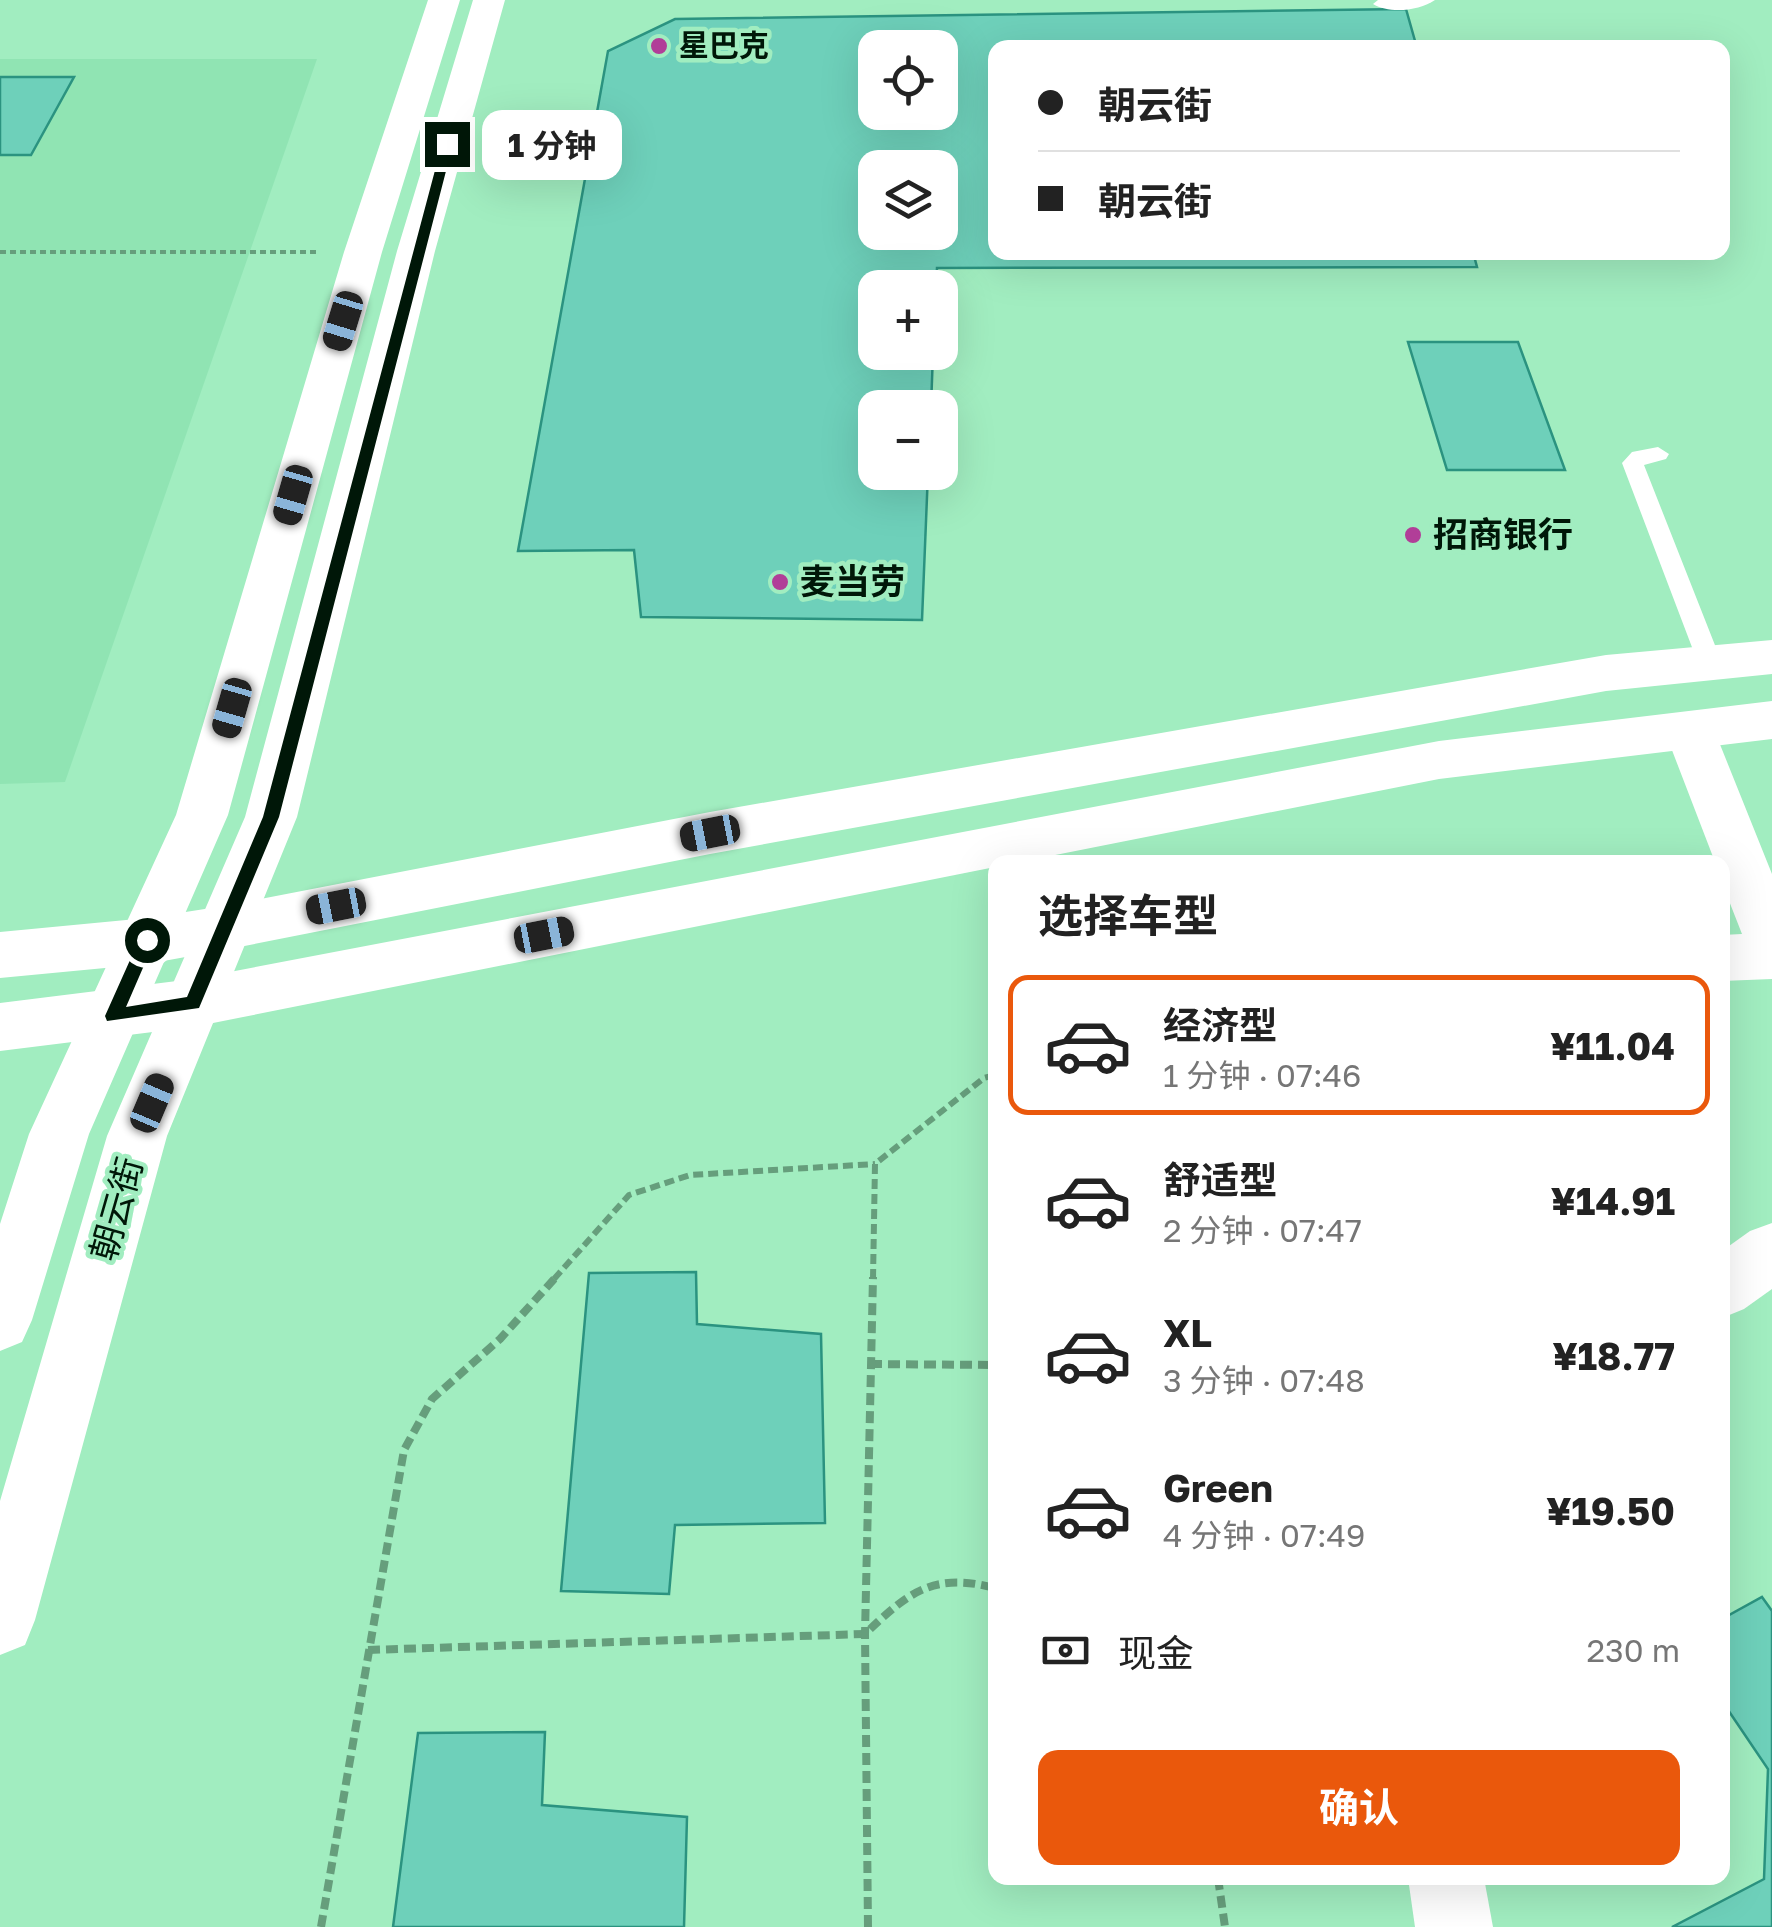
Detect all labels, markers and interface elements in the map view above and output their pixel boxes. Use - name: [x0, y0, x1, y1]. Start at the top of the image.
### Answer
- place label: 星巴克: [679, 27, 769, 63]
- map controls: [858, 30, 958, 490]
- button: locate: [858, 30, 958, 130]
- marker: 星巴克: [648, 35, 670, 57]
- text: 朝云街: [1098, 82, 1212, 127]
- callout: 1 分钟: [482, 109, 622, 179]
- route end: [425, 122, 470, 167]
- text: 1 分钟: [508, 126, 596, 164]
- button: layers: [858, 150, 958, 250]
- text: 朝云街: [1098, 178, 1212, 223]
- button: +: [858, 270, 958, 370]
- car: [320, 288, 366, 354]
- button: −: [858, 390, 958, 490]
- car: [270, 462, 316, 528]
- place label: 招商银行: [1433, 513, 1573, 555]
- marker: 招商银行: [1402, 524, 1424, 546]
- place label: 麦当劳: [800, 560, 905, 602]
- marker: 麦当劳: [769, 571, 791, 593]
- car: [209, 675, 255, 741]
- car: [678, 813, 742, 853]
- car: [304, 886, 368, 926]
- text: 选择车型: [1038, 888, 1218, 942]
- car: [512, 915, 576, 955]
- route start: [125, 918, 170, 963]
- icon: car: [1043, 1000, 1133, 1090]
- text: 经济型: [1163, 1002, 1277, 1047]
- text: ¥11.04: [1550, 1023, 1675, 1068]
- text: 1 分钟 · 07:46: [1163, 1056, 1361, 1094]
- car: [126, 1070, 178, 1136]
- street label: 朝云街: [81, 1152, 151, 1265]
- icon: car: [1043, 1155, 1133, 1245]
- text: 舒适型: [1163, 1157, 1277, 1202]
- text: ¥14.91: [1551, 1178, 1675, 1223]
- text: 2 分钟 · 07:47: [1163, 1211, 1362, 1249]
- icon: car: [1043, 1310, 1133, 1400]
- text: XL: [1163, 1310, 1212, 1355]
- text: ¥18.77: [1552, 1333, 1675, 1378]
- text: 3 分钟 · 07:48: [1163, 1361, 1365, 1399]
- icon: car: [1043, 1465, 1133, 1555]
- text: Green: [1163, 1465, 1273, 1510]
- text: ¥19.50: [1546, 1488, 1675, 1533]
- text: 4 分钟 · 07:49: [1163, 1516, 1365, 1554]
- icon: cash: [1038, 1623, 1093, 1678]
- text: 现金: [1118, 1630, 1194, 1675]
- text: 230 m: [1587, 1631, 1680, 1669]
- button: 确认: [1038, 1750, 1680, 1865]

